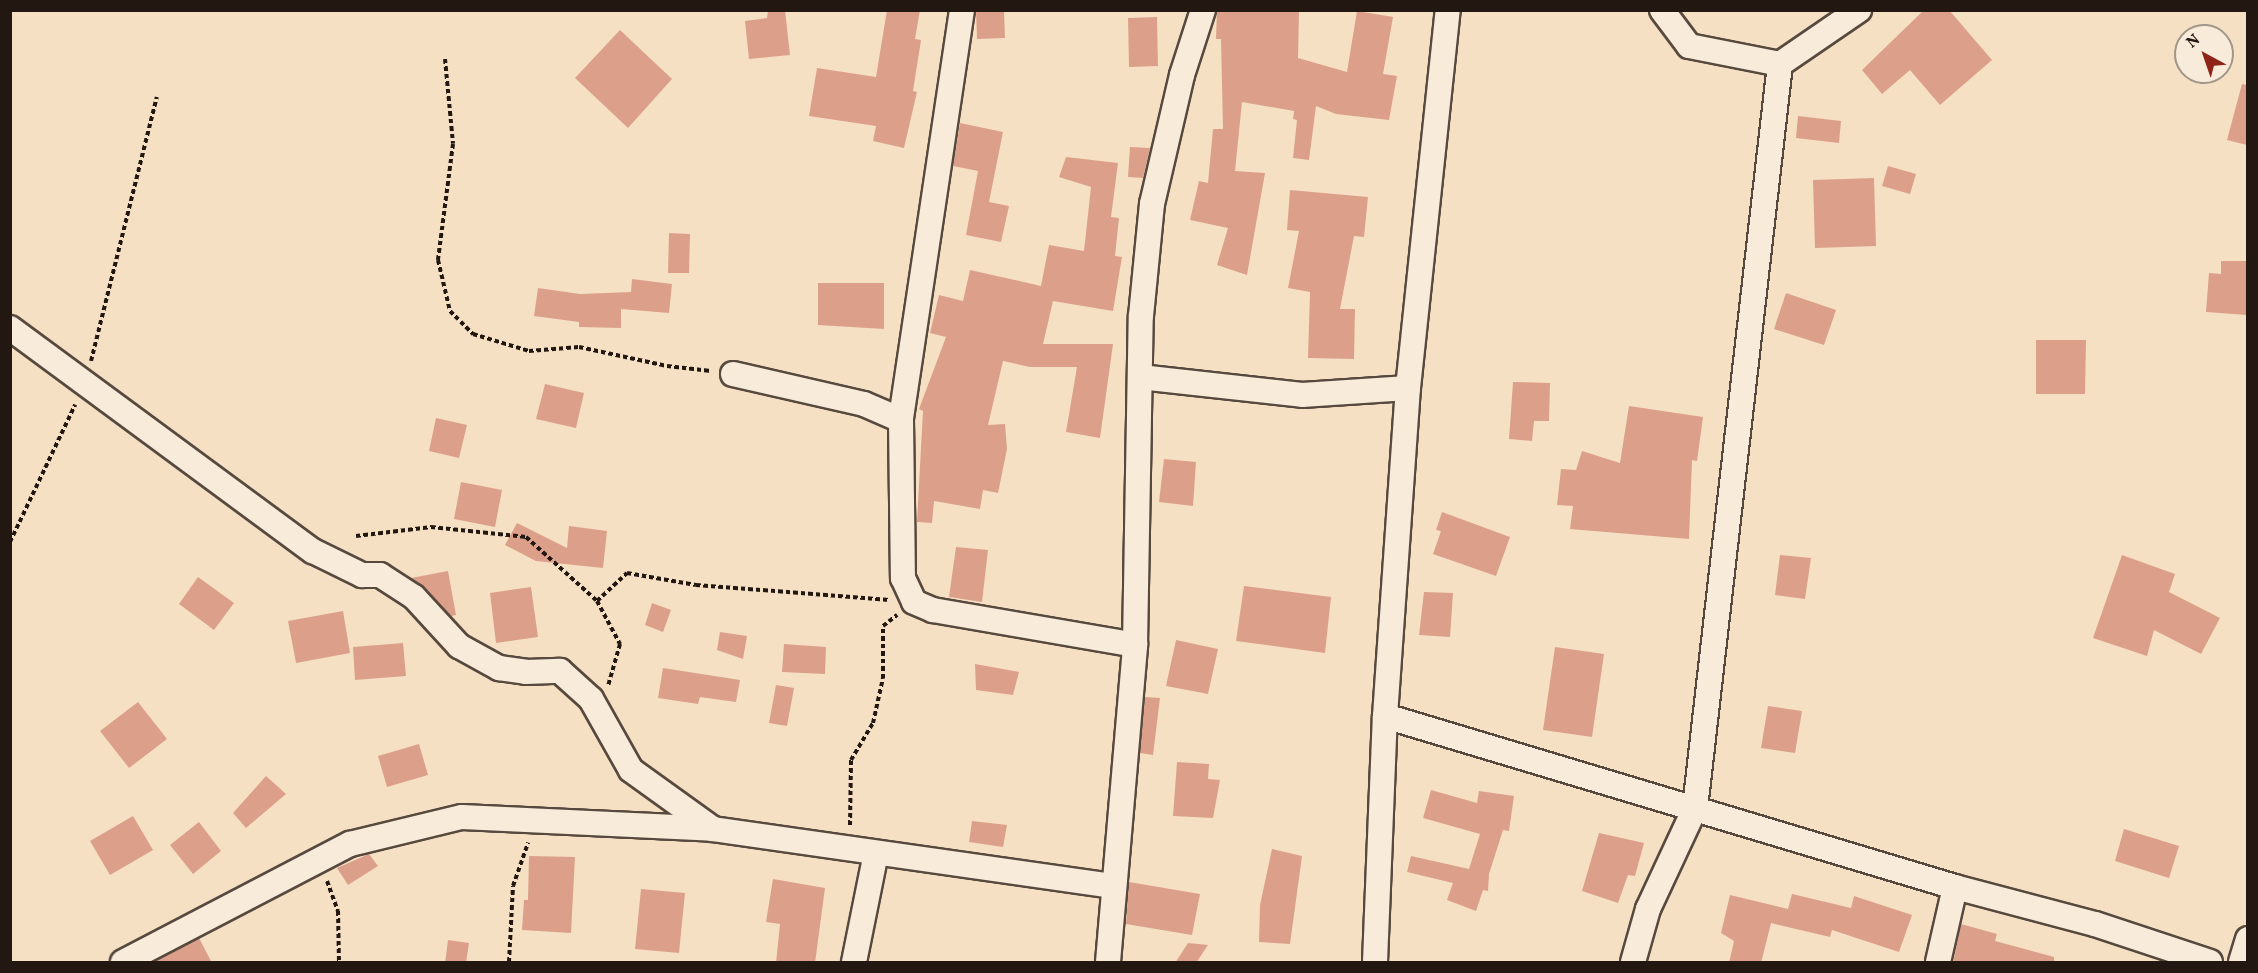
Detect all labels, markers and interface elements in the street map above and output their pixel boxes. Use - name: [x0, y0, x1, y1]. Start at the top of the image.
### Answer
- north arrow: [2174, 24, 2234, 84]
- text: N: [2182, 30, 2205, 54]

